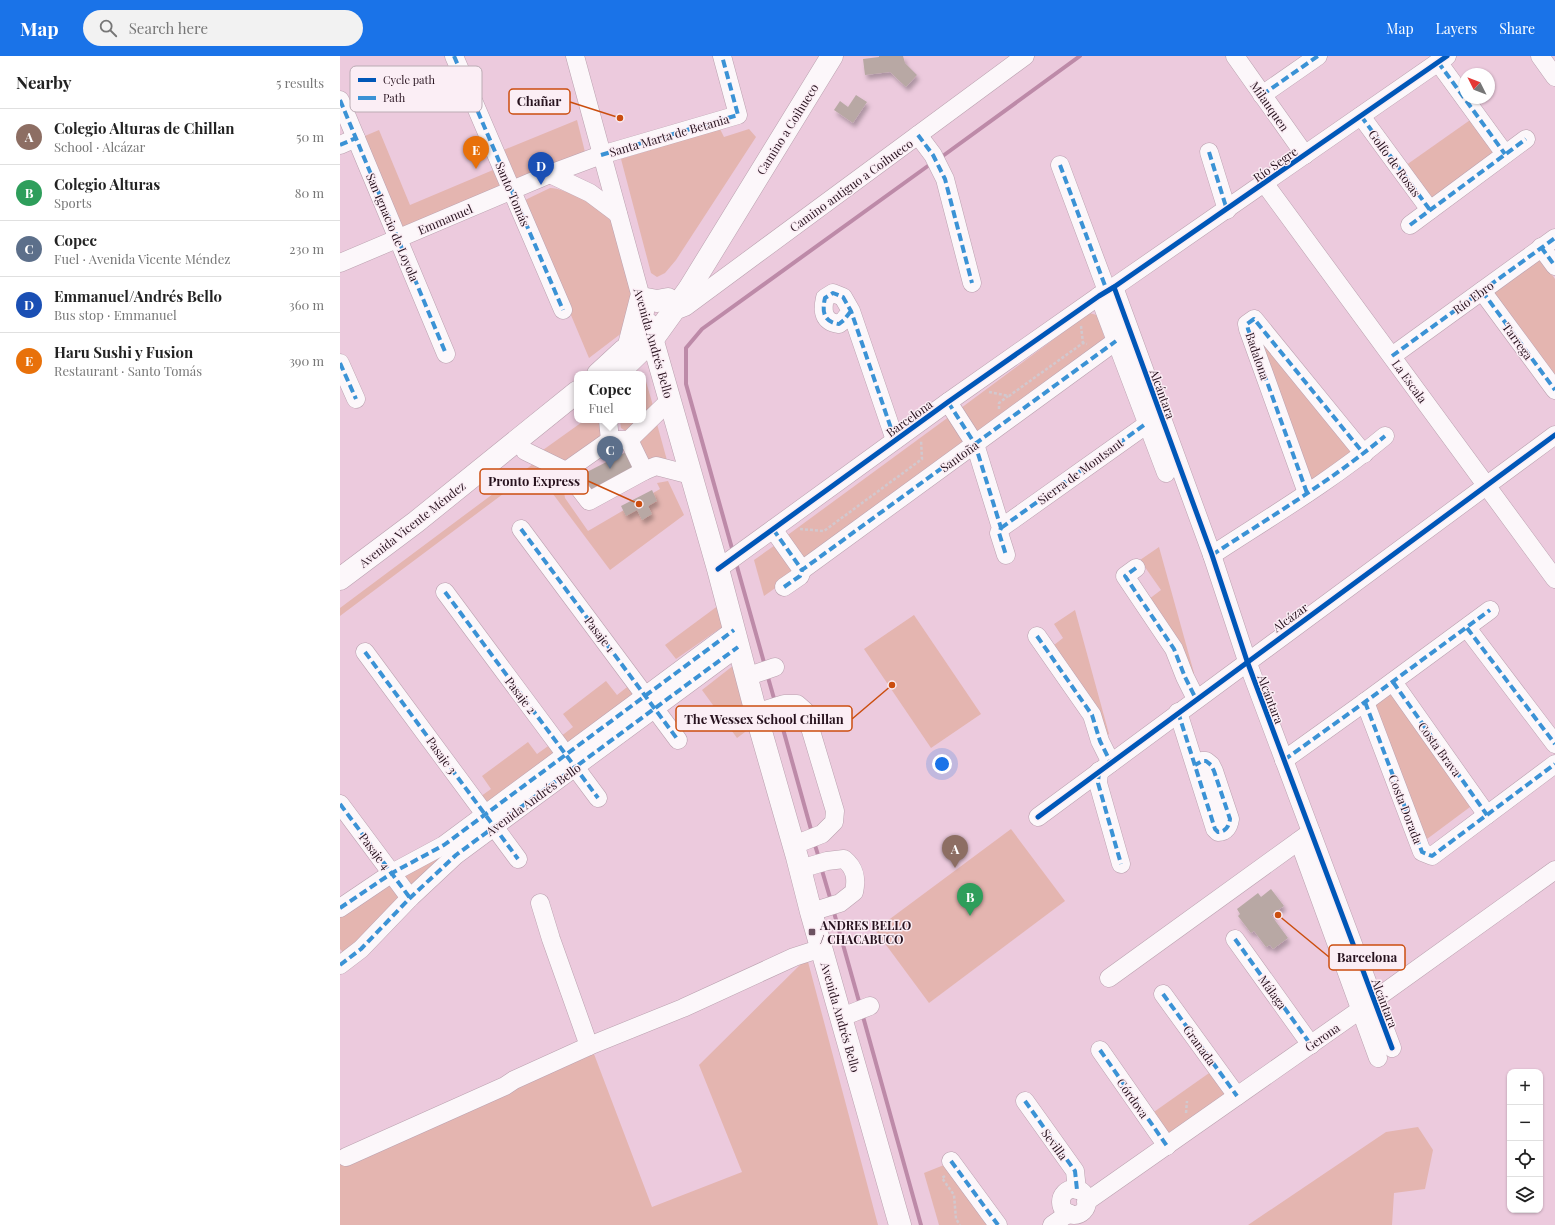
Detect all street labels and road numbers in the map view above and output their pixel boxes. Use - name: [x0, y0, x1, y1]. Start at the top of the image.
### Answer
- street label: Milauquen: [1247, 78, 1293, 134]
- street label: Camino a Coihueco: [752, 80, 822, 178]
- street label: Santa Marta de Betania: [607, 110, 731, 160]
- street label: Golfo de Rosas: [1365, 126, 1425, 200]
- street label: Camino antiguo a Coihueco: [786, 135, 916, 235]
- street label: Río Segre: [1250, 143, 1300, 185]
- street label: Santo Tomás: [492, 159, 534, 229]
- street label: San Ignacio de Loyola: [363, 170, 423, 284]
- street label: Emmanuel: [415, 200, 475, 238]
- street label: Río Ebro: [1449, 277, 1497, 317]
- street label: Avenida Andrés Bello: [630, 285, 677, 400]
- street label: Tarrega: [1499, 319, 1537, 363]
- street label: Badalona: [1242, 330, 1274, 382]
- street label: La Escala: [1389, 356, 1431, 406]
- street label: Alcántara: [1146, 366, 1179, 421]
- street label: Barcelona: [883, 396, 935, 440]
- street label: Sierra de Montsant: [1034, 434, 1127, 508]
- street label: Santoña: [937, 437, 981, 475]
- street label: Avenida Vicente Méndez: [355, 477, 469, 571]
- street label: Alcázar: [1268, 598, 1311, 636]
- street label: Pasaje 1: [581, 613, 619, 656]
- street label: Alcántara: [1254, 671, 1288, 726]
- street label: Pasaje 2: [502, 673, 540, 717]
- street label: Costa Brava: [1415, 719, 1465, 779]
- street label: Pasaje 3: [423, 733, 461, 777]
- street label: Avenida Andrés Bello: [482, 759, 584, 839]
- street label: Costa Dorada: [1385, 772, 1427, 846]
- street label: Pasaje 4: [356, 829, 394, 873]
- street label: Avenida Andrés Bello: [817, 959, 864, 1074]
- street label: Málaga: [1255, 972, 1291, 1012]
- street label: Alcántara: [1368, 975, 1402, 1030]
- street label: Gerona: [1301, 1019, 1343, 1055]
- street label: Granada: [1180, 1022, 1220, 1068]
- street label: Córdova: [1113, 1075, 1153, 1121]
- street label: Sevilla: [1038, 1125, 1072, 1163]

